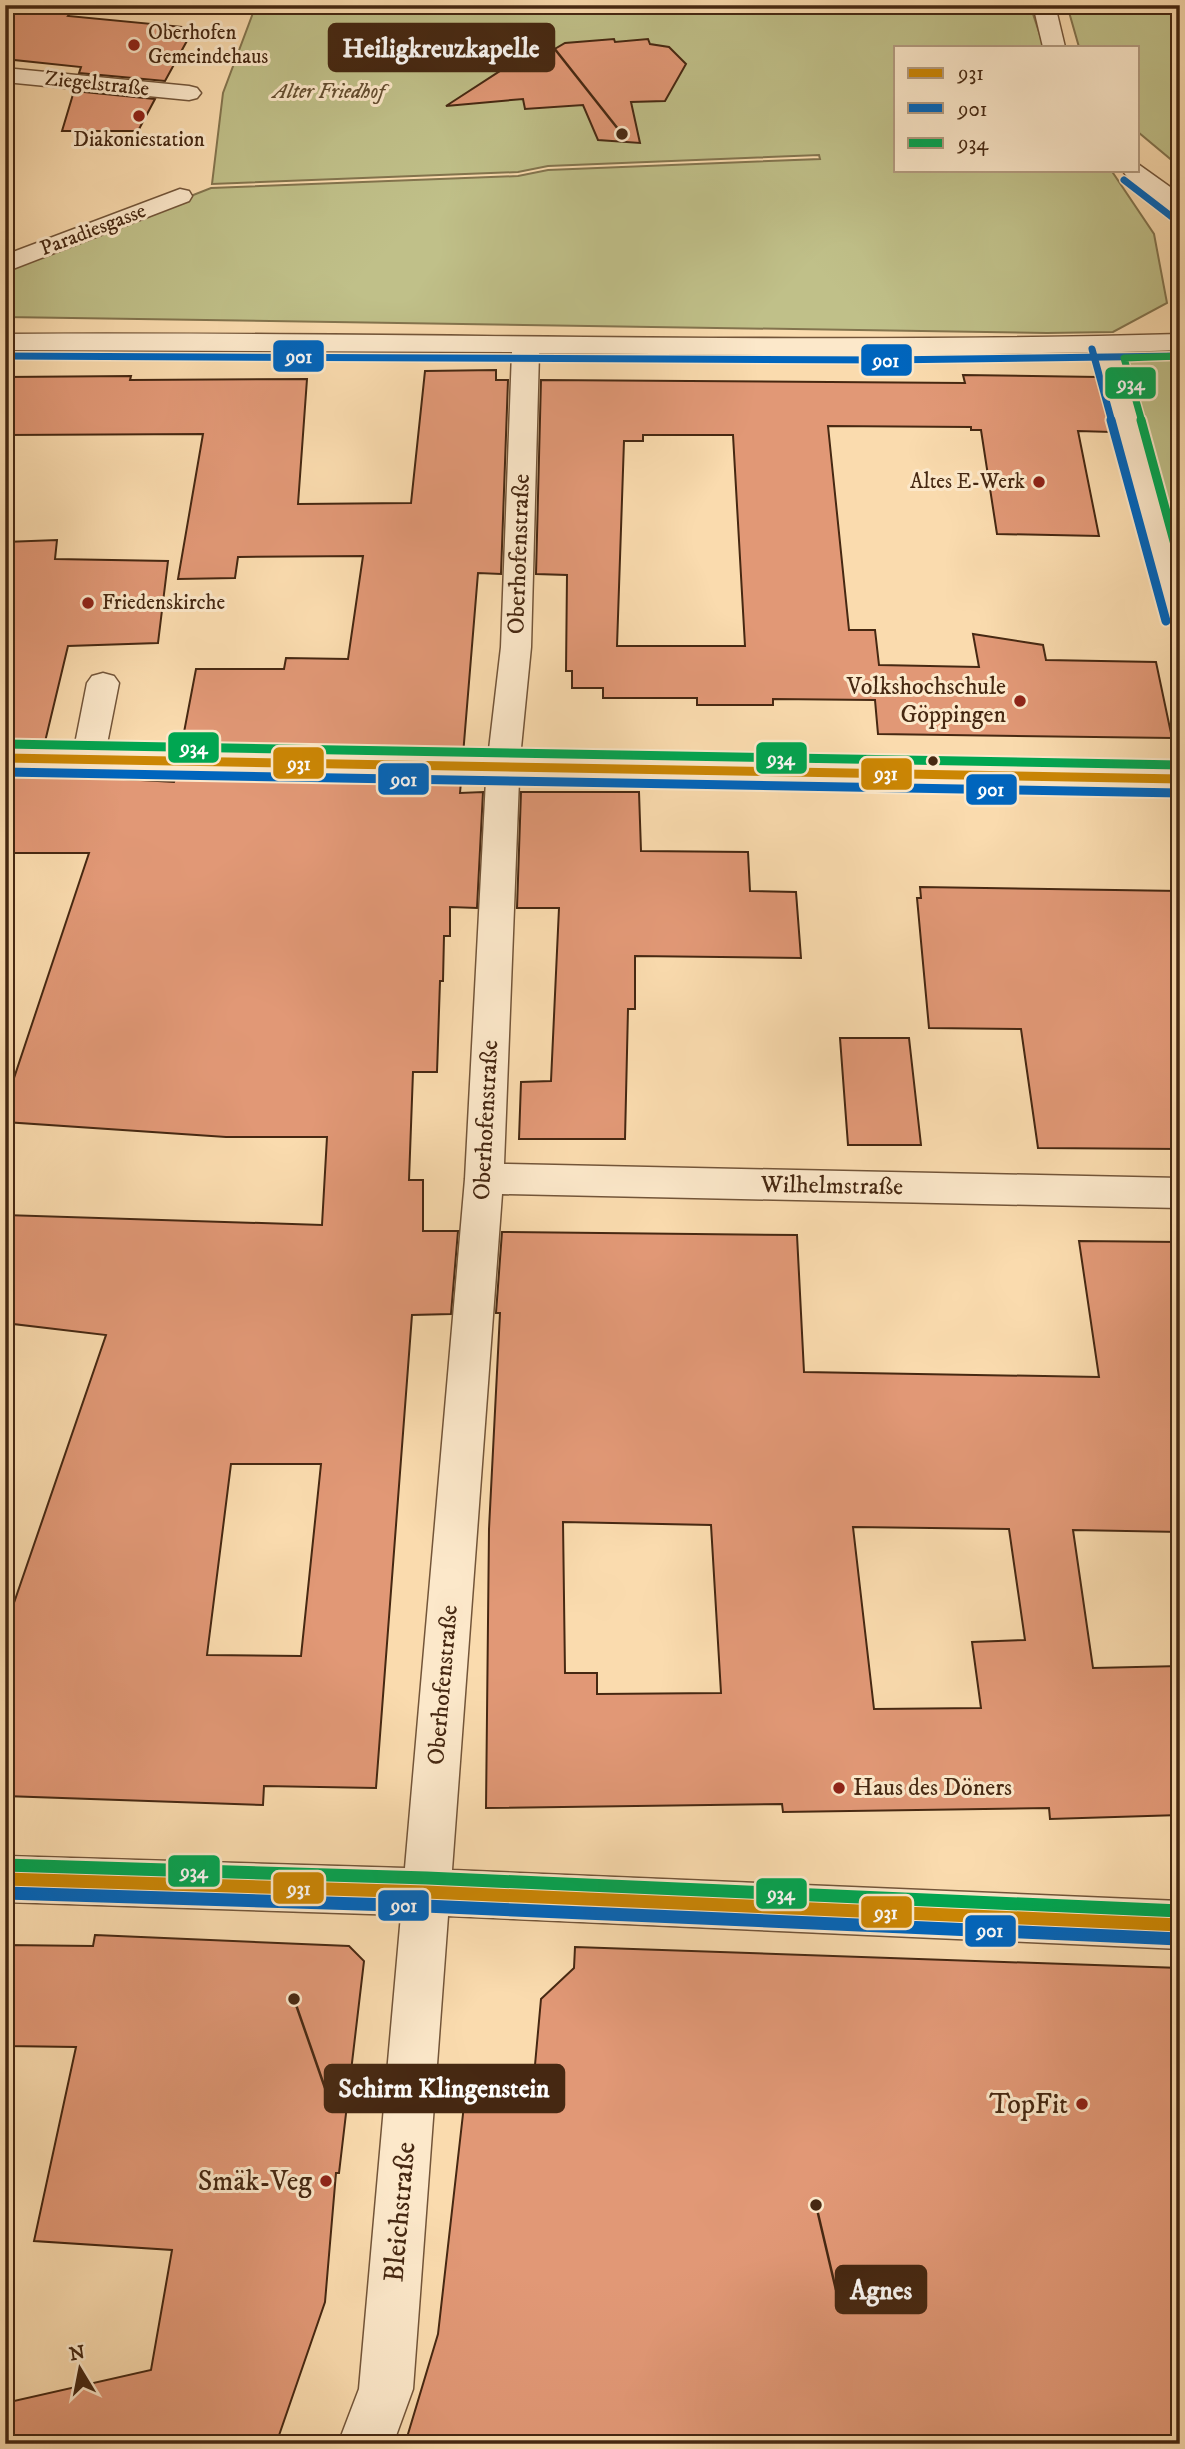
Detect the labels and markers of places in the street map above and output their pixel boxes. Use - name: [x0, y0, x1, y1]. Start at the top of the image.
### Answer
- place label: Oberhofen Gemeindehaus: [148, 20, 268, 70]
- callout: Heiligkreuzkapelle: [329, 24, 554, 71]
- marker: Oberhofen Gemeindehaus: [126, 37, 142, 53]
- marker: Diakoniestation: [131, 108, 147, 124]
- place label: Diakoniestation: [73, 127, 205, 153]
- place label: Altes E-Werk: [910, 469, 1026, 495]
- marker: Altes E-Werk: [1031, 474, 1047, 490]
- place label: Friedenskirche: [102, 590, 225, 616]
- marker: Friedenskirche: [80, 595, 96, 611]
- place label: Volkshochschule Göppingen: [846, 672, 1006, 730]
- marker: Volkshochschule Göppingen: [1012, 693, 1028, 709]
- unlabelled marker: [926, 754, 940, 768]
- place label: Haus des Döners: [853, 1773, 1012, 1803]
- marker: Haus des Döners: [831, 1780, 847, 1796]
- callout: Schirm Klingenstein: [325, 2065, 564, 2112]
- place label: TopFit: [989, 2087, 1068, 2122]
- marker: TopFit: [1074, 2096, 1090, 2112]
- place label: Smäk-Veg: [198, 2164, 312, 2199]
- marker: Smäk-Veg: [318, 2173, 334, 2189]
- callout: Agnes: [836, 2266, 926, 2313]

